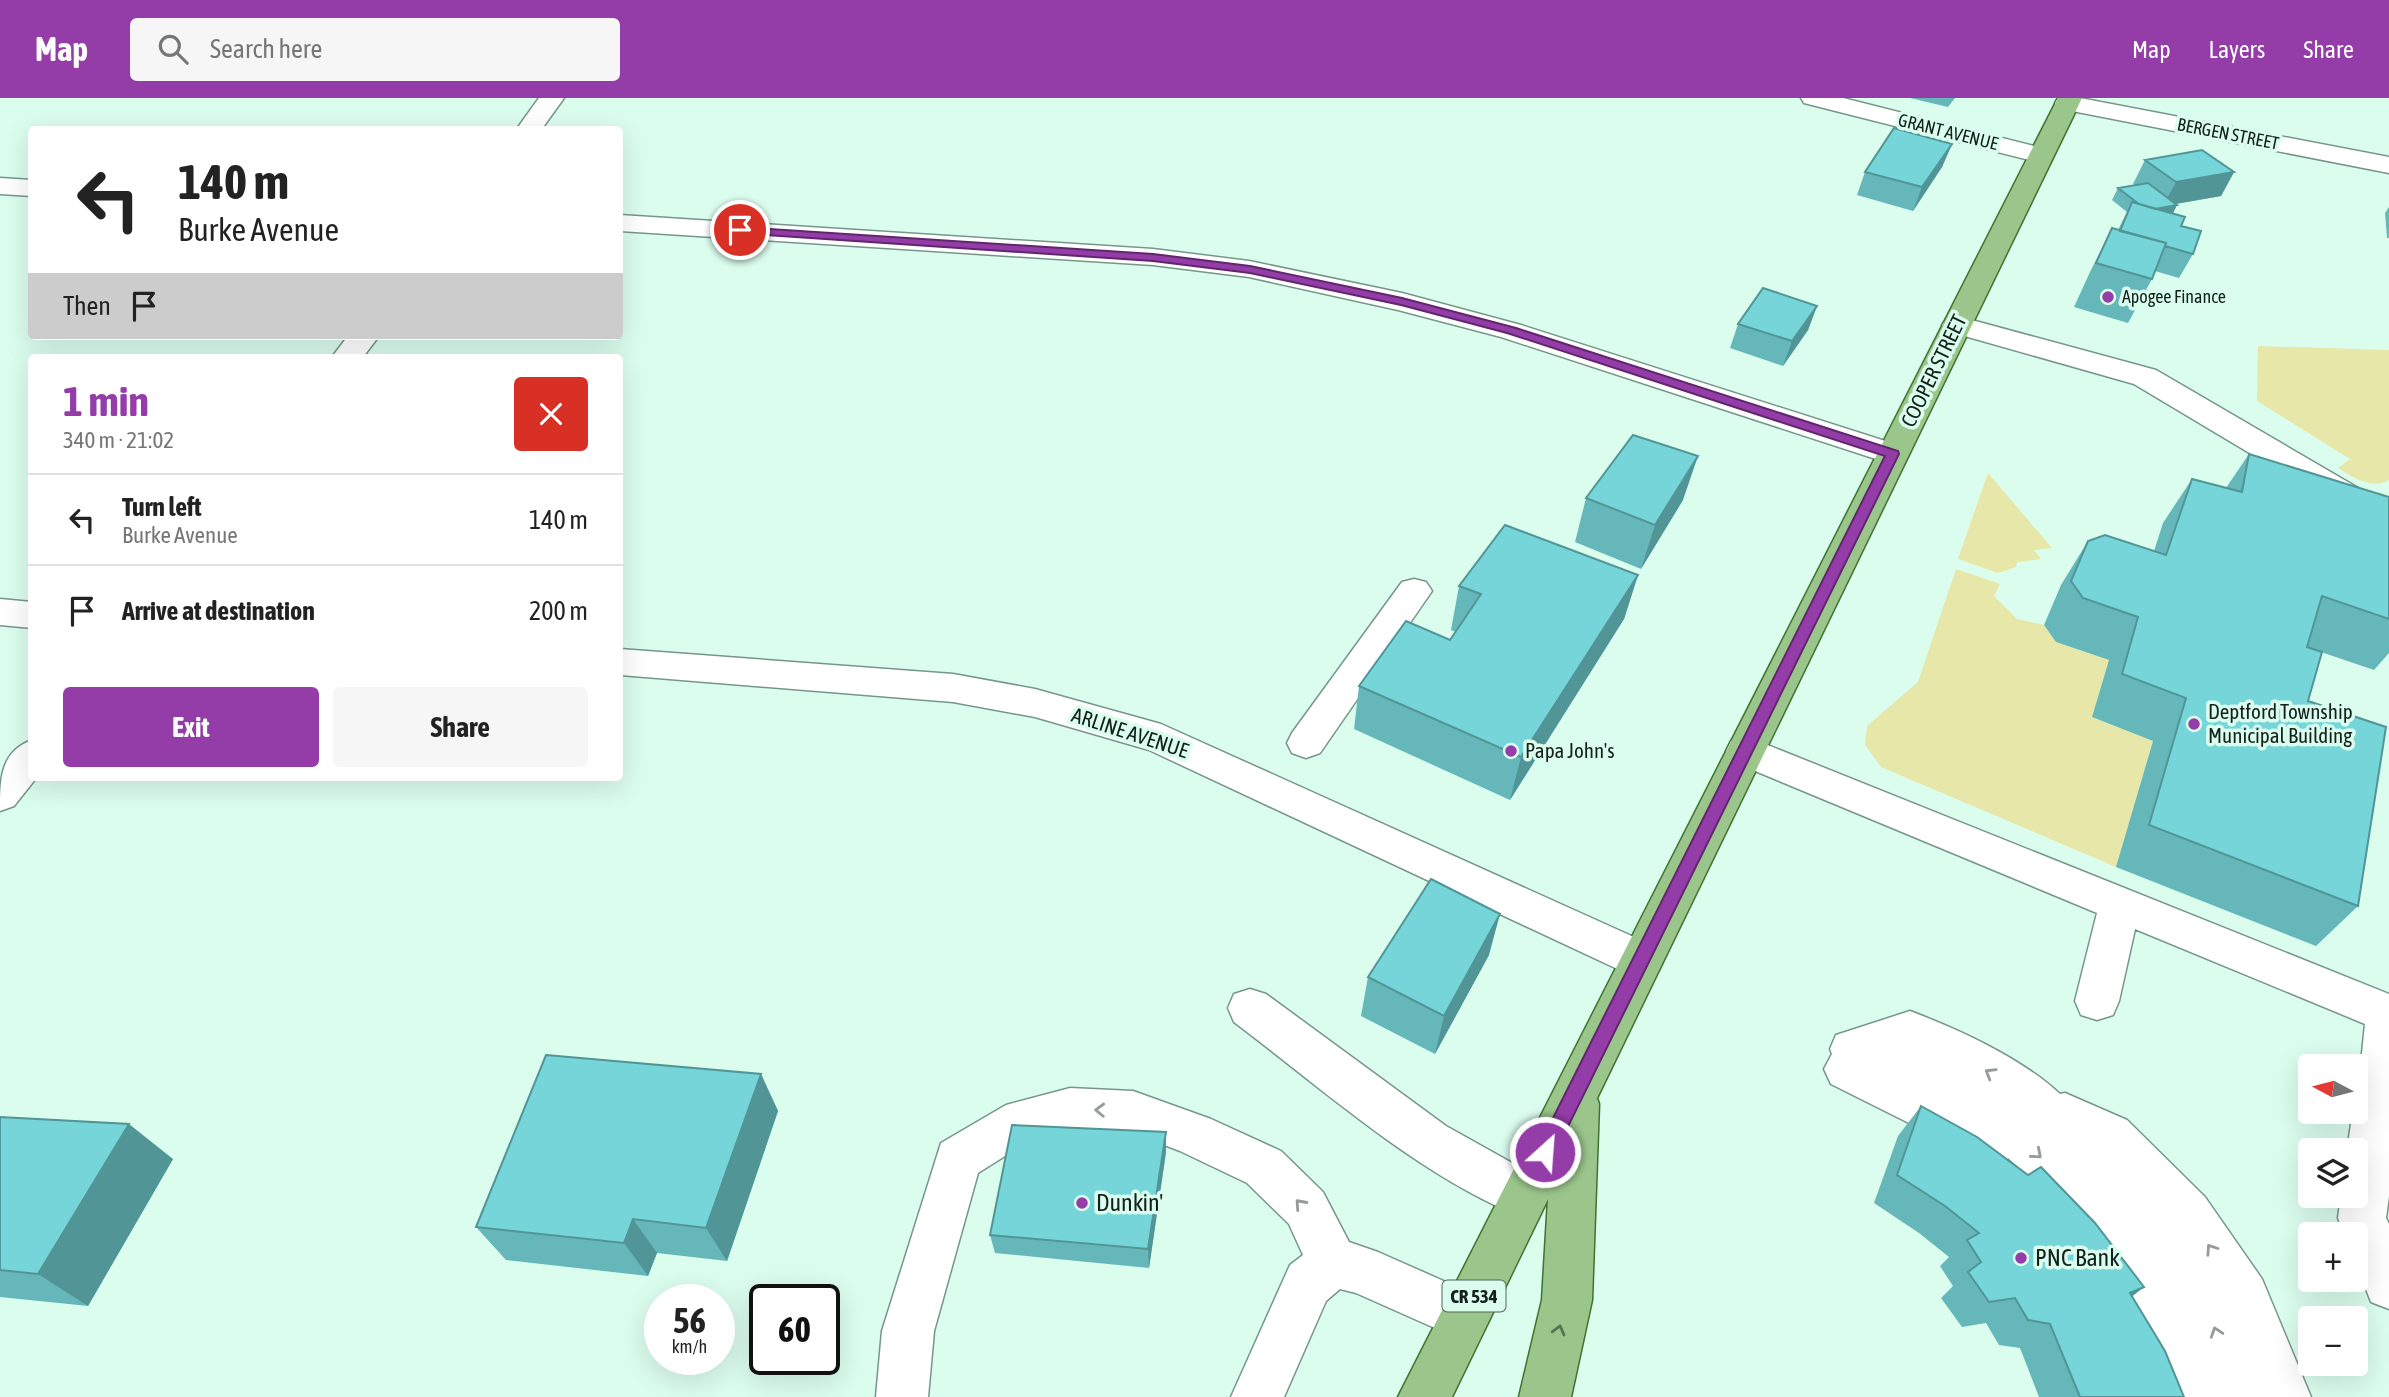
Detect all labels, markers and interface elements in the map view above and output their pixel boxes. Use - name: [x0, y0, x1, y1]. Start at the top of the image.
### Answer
- search box: [130, 18, 620, 81]
- text: Map: [35, 30, 88, 68]
- icon: search: [154, 30, 192, 68]
- text: Search here: [210, 34, 322, 64]
- text: Map: [2132, 36, 2171, 63]
- text: Layers: [2209, 36, 2265, 63]
- text: Share: [2303, 36, 2354, 63]
- street label: GRANT AVENUE: [1896, 109, 2001, 154]
- street label: BERGEN STREET: [2176, 113, 2281, 154]
- text: 140 m: [178, 153, 289, 209]
- icon: left: [63, 154, 154, 245]
- pin: [710, 200, 770, 260]
- text: Burke Avenue: [178, 211, 339, 248]
- icon: arrive: [721, 211, 759, 249]
- place label: Apogee Finance: [2122, 286, 2226, 307]
- icon: arrive: [125, 287, 163, 325]
- marker: Apogee Finance: [2100, 289, 2116, 305]
- text: Then: [63, 291, 111, 321]
- street label: COOPER STREET: [1896, 311, 1971, 431]
- text: 1 min: [63, 377, 149, 425]
- button: close: [514, 377, 588, 451]
- text: 340 m · 21:02: [63, 427, 174, 453]
- text: Turn left: [122, 492, 202, 522]
- icon: left: [63, 501, 101, 539]
- text: 140 m: [529, 505, 588, 535]
- text: Burke Avenue: [122, 522, 238, 548]
- icon: arrive: [63, 592, 101, 630]
- text: Arrive at destination: [122, 596, 315, 626]
- text: 200 m: [529, 596, 588, 626]
- button: Exit: [63, 687, 319, 767]
- button: Share: [333, 687, 588, 767]
- place label: Deptford Township Municipal Building: [2208, 699, 2353, 747]
- street label: ARLINE AVENUE: [1069, 702, 1192, 762]
- marker: Deptford Township Municipal Building: [2186, 716, 2202, 732]
- place label: Papa John's: [1525, 738, 1615, 762]
- marker: Papa John's: [1503, 743, 1519, 759]
- north arrow: [2298, 1054, 2368, 1124]
- map controls: [2298, 1054, 2368, 1376]
- one-way arrow: [1985, 1068, 1998, 1081]
- one-way arrow: [1094, 1103, 1105, 1118]
- position arrow: [1508, 1115, 1582, 1189]
- button: layers: [2298, 1138, 2368, 1208]
- one-way arrow: [2029, 1146, 2042, 1158]
- place label: Dunkin': [1096, 1189, 1163, 1216]
- marker: Dunkin': [1074, 1195, 1090, 1211]
- one-way arrow: [1296, 1199, 1309, 1212]
- button: +: [2298, 1222, 2368, 1292]
- place label: PNC Bank: [2035, 1244, 2120, 1271]
- one-way arrow: [2207, 1244, 2220, 1257]
- marker: PNC Bank: [2013, 1250, 2029, 1266]
- road number: CR 534: [1442, 1280, 1506, 1312]
- speed limit sign: 60: [749, 1284, 840, 1375]
- text: 56: [673, 1300, 706, 1340]
- button: −: [2298, 1306, 2368, 1376]
- one-way arrow: [1551, 1325, 1565, 1337]
- one-way arrow: [2210, 1326, 2225, 1338]
- text: km/h: [672, 1336, 707, 1357]

